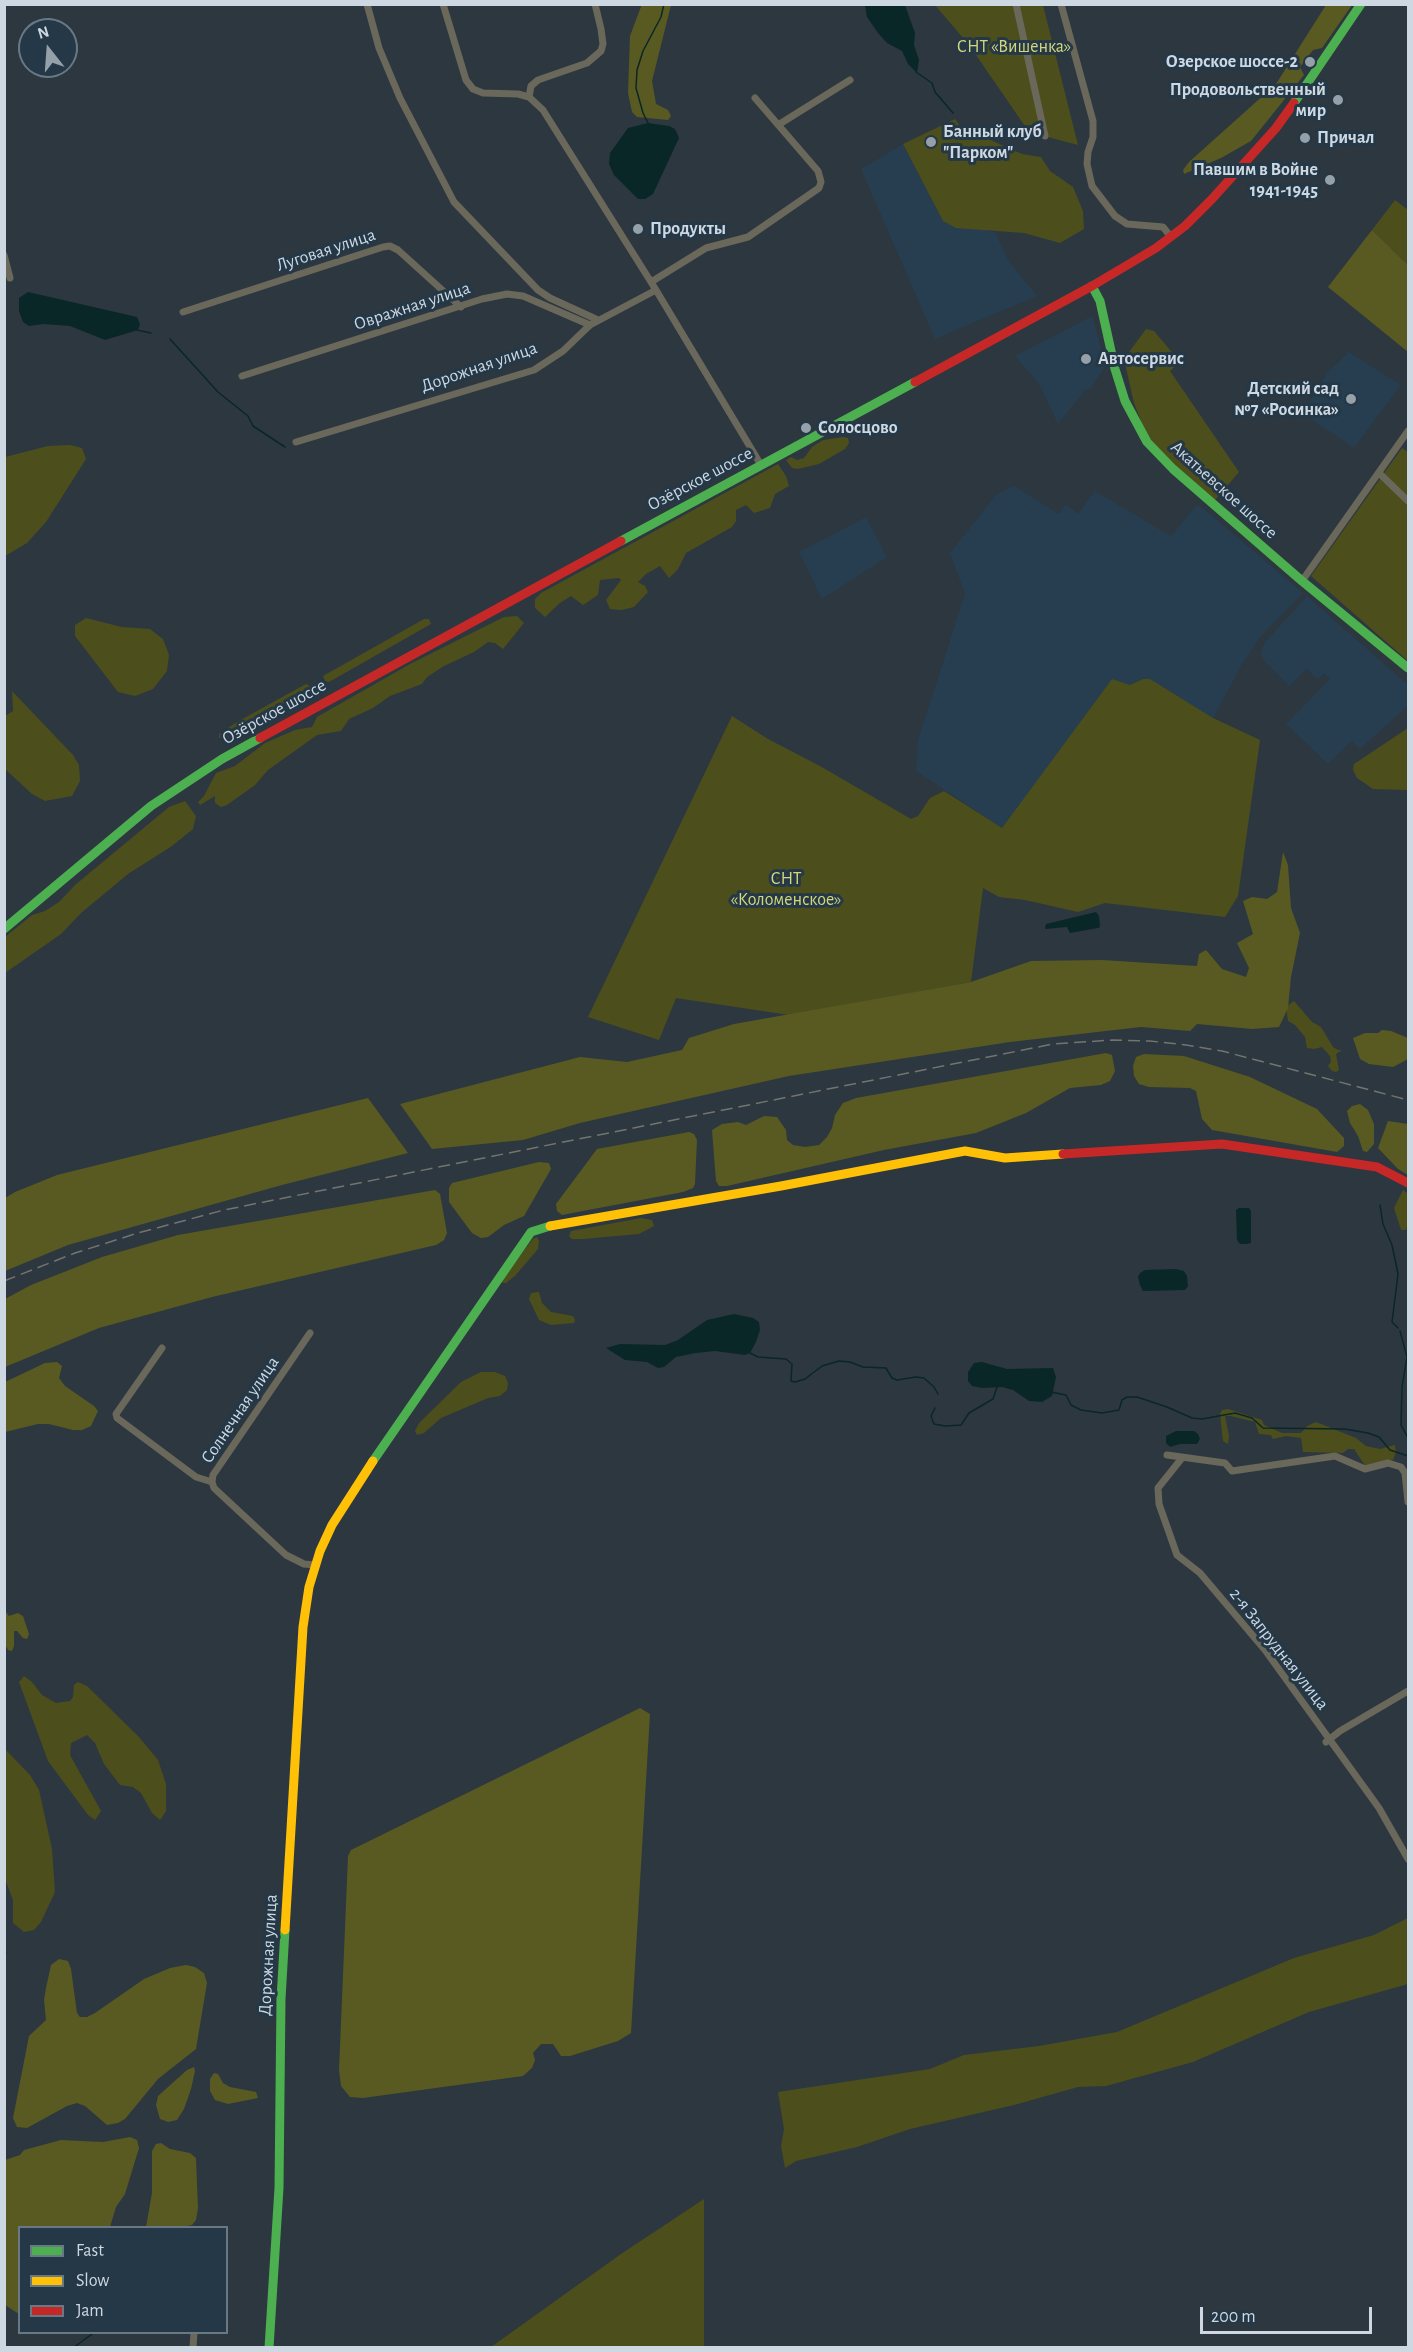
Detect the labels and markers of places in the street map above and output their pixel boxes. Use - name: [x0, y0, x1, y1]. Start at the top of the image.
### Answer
- place label: Озерское шоссе-2: [1166, 51, 1298, 73]
- marker: Озерское шоссе-2: [1303, 55, 1317, 69]
- place label: Продовольственный мир: [1170, 79, 1326, 122]
- marker: Продовольственный мир: [1331, 93, 1345, 107]
- place label: Банный клуб "Парком": [943, 121, 1042, 164]
- place label: Причал: [1317, 127, 1375, 149]
- marker: Причал: [1298, 131, 1312, 145]
- marker: Банный клуб "Парком": [924, 135, 938, 149]
- place label: Павшим в Войне 1941-1945: [1193, 159, 1318, 201]
- marker: Павшим в Войне 1941-1945: [1323, 173, 1337, 187]
- place label: Продукты: [650, 218, 726, 240]
- marker: Продукты: [631, 222, 645, 236]
- place label: Автосервис: [1098, 348, 1184, 370]
- marker: Автосервис: [1079, 352, 1093, 366]
- place label: Детский сад №7 «Росинка»: [1234, 378, 1339, 420]
- marker: Детский сад №7 «Росинка»: [1344, 392, 1358, 406]
- place label: Солосцово: [818, 417, 898, 439]
- marker: Солосцово: [799, 421, 813, 435]

